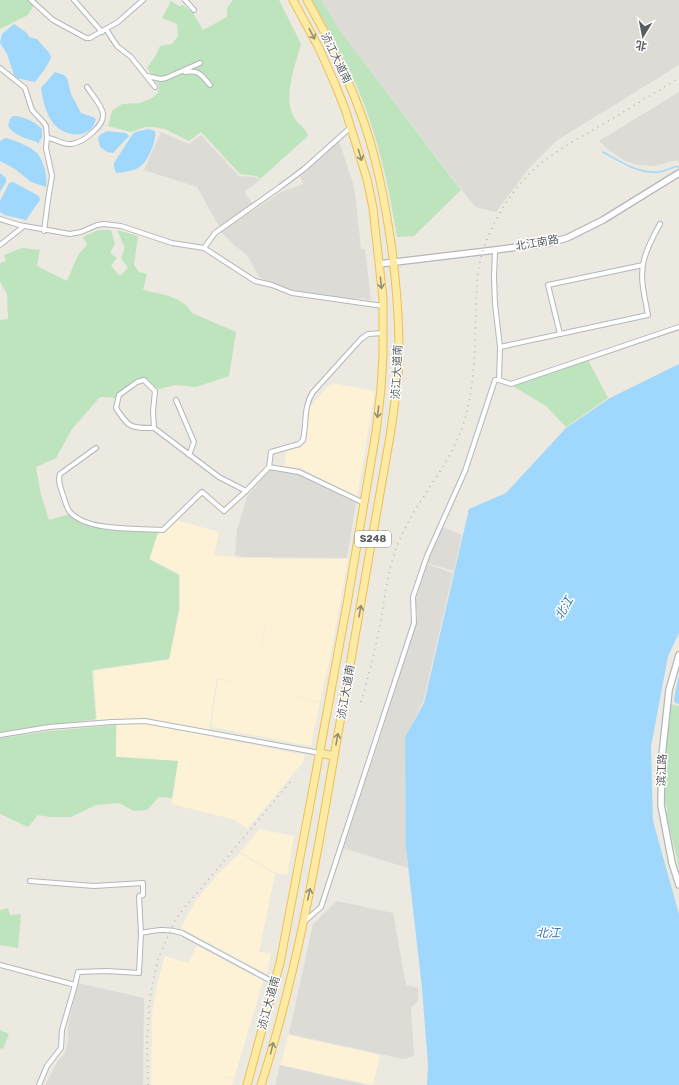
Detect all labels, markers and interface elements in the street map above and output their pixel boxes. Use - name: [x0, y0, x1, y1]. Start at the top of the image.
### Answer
- north arrow: [623, 16, 663, 56]
- one-way arrow: [308, 28, 316, 40]
- street label: 浈江大道南: [318, 30, 354, 86]
- text: 北: [635, 38, 648, 53]
- one-way arrow: [357, 148, 364, 161]
- street label: 北江南路: [514, 233, 560, 253]
- one-way arrow: [377, 276, 385, 289]
- street label: 浈江大道南: [389, 344, 405, 400]
- one-way arrow: [374, 405, 382, 418]
- road number: S248: [355, 531, 391, 547]
- water label: 北江: [552, 592, 577, 622]
- one-way arrow: [356, 605, 364, 618]
- street label: 浈江大道南: [335, 664, 357, 720]
- one-way arrow: [334, 733, 342, 746]
- street label: 滨江路: [655, 753, 669, 787]
- one-way arrow: [306, 888, 314, 901]
- water label: 北江: [536, 926, 562, 940]
- street label: 浈江大道南: [256, 975, 282, 1031]
- one-way arrow: [269, 1041, 276, 1054]

